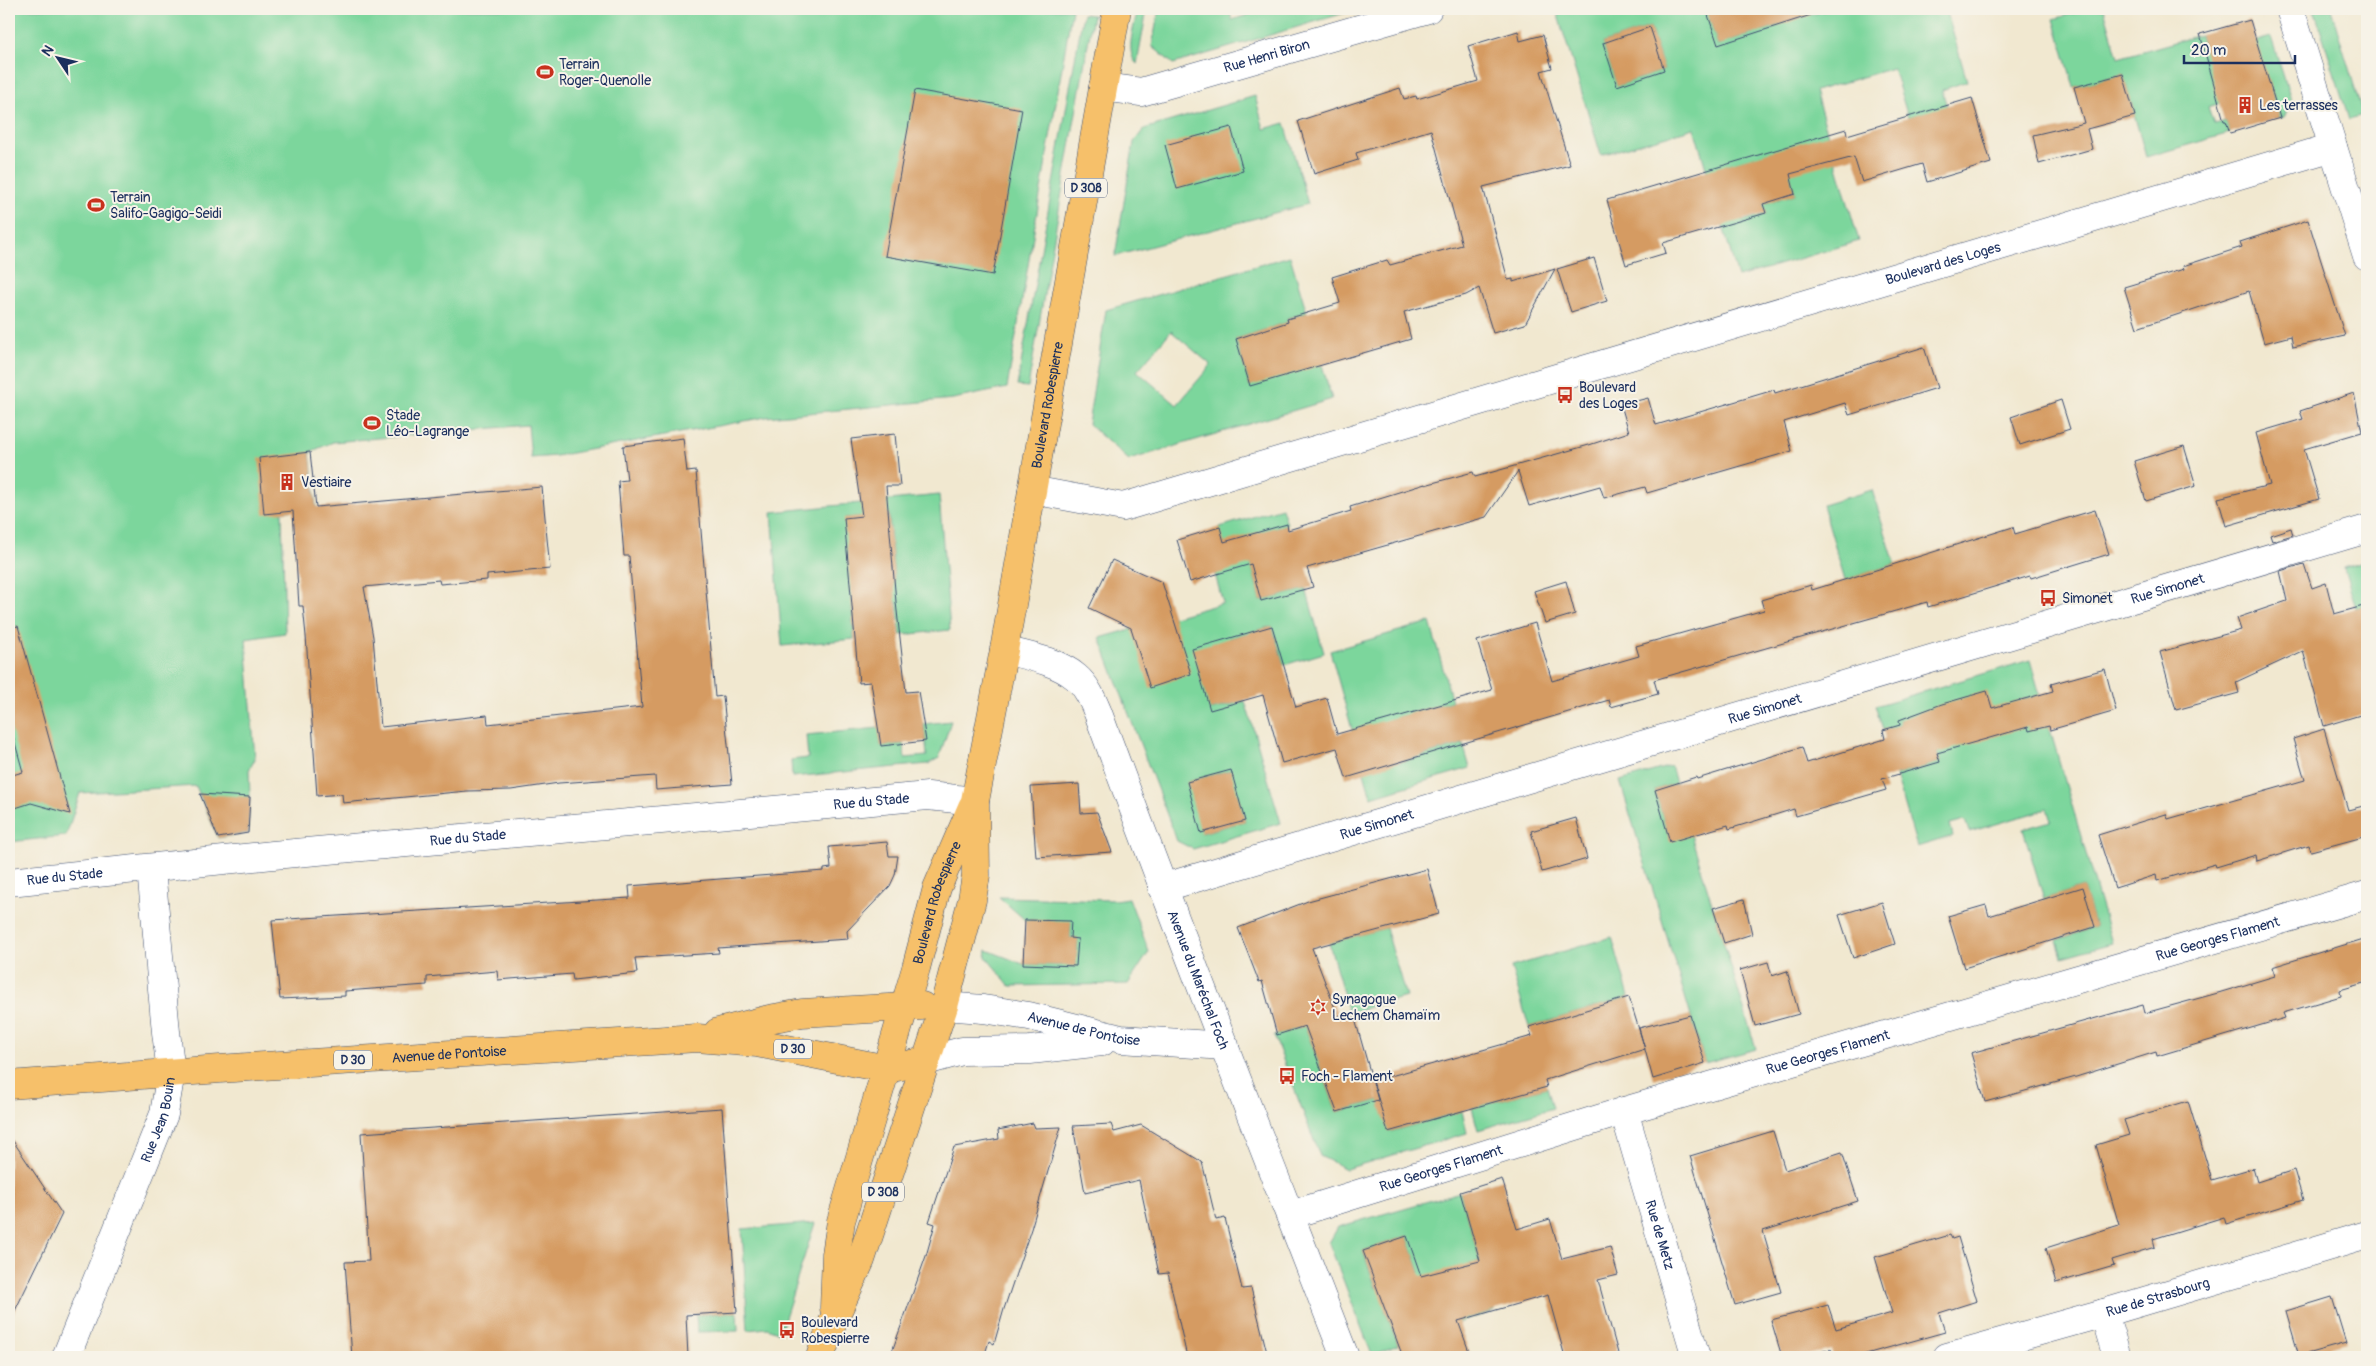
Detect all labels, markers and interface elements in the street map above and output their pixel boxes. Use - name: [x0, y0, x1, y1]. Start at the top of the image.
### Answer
- north arrow: [32, 32, 82, 82]
- scale bar: [2184, 32, 2295, 64]
- street label: Rue Henri Biron: [1221, 35, 1312, 76]
- text: 20 m: [2191, 41, 2226, 60]
- text: N: [38, 42, 57, 60]
- place label: Terrain Roger-Quenolle: [559, 56, 651, 89]
- sports icon: Terrain Roger-Quenolle: [535, 62, 555, 82]
- building icon: Les terrasses: [2235, 95, 2255, 115]
- place label: Les terrasses: [2259, 97, 2339, 114]
- road number: D 308: [1065, 178, 1107, 198]
- place label: Terrain Salifo-Gagigo-Seidi: [110, 189, 222, 222]
- sports icon: Terrain Salifo-Gagigo-Seidi: [86, 195, 106, 215]
- street label: Boulevard des Loges: [1883, 238, 2003, 288]
- street label: Boulevard Robespierre: [1028, 340, 1067, 470]
- place label: Boulevard des Loges: [1579, 379, 1639, 412]
- bus stop icon: Boulevard des Loges: [1555, 385, 1575, 405]
- place label: Stade Léo-Lagrange: [386, 407, 469, 440]
- sports icon: Stade Léo-Lagrange: [362, 413, 382, 433]
- building icon: Vestiaire: [277, 472, 297, 492]
- place label: Vestiaire: [301, 474, 351, 491]
- street label: Rue Simonet: [2129, 569, 2206, 607]
- bus stop icon: Simonet: [2038, 588, 2058, 608]
- place label: Simonet: [2062, 590, 2113, 607]
- street label: Rue Simonet: [1726, 689, 1804, 727]
- street label: Rue du Stade: [832, 789, 910, 813]
- street label: Rue Simonet: [1338, 805, 1416, 843]
- street label: Rue du Stade: [429, 826, 507, 849]
- street label: Boulevard Robespierre: [909, 838, 965, 966]
- street label: Rue du Stade: [26, 864, 104, 889]
- street label: Avenue du Maréchal Foch: [1164, 908, 1233, 1052]
- street label: Rue Georges Flament: [2154, 912, 2282, 964]
- place label: Synagogue Lechem Chamaïm: [1332, 991, 1440, 1024]
- synagogue icon: Synagogue Lechem Chamaïm: [1308, 997, 1328, 1017]
- street label: Avenue de Pontoise: [1026, 1007, 1141, 1049]
- street label: Rue Georges Flament: [1764, 1026, 1892, 1078]
- road number: D 30: [774, 1040, 812, 1058]
- street label: Avenue de Pontoise: [391, 1042, 507, 1066]
- road number: D 30: [334, 1050, 372, 1070]
- bus stop icon: Foch - Flament: [1277, 1066, 1297, 1086]
- place label: Foch - Flament: [1301, 1068, 1393, 1085]
- street label: Rue Jean Bouin: [137, 1076, 179, 1165]
- street label: Rue Georges Flament: [1377, 1141, 1505, 1195]
- road number: D 308: [862, 1182, 904, 1202]
- street label: Rue de Metz: [1642, 1198, 1679, 1272]
- street label: Rue de Strasbourg: [2104, 1274, 2211, 1320]
- place label: Boulevard Robespierre: [801, 1314, 869, 1347]
- bus stop icon: Boulevard Robespierre: [777, 1320, 797, 1340]

